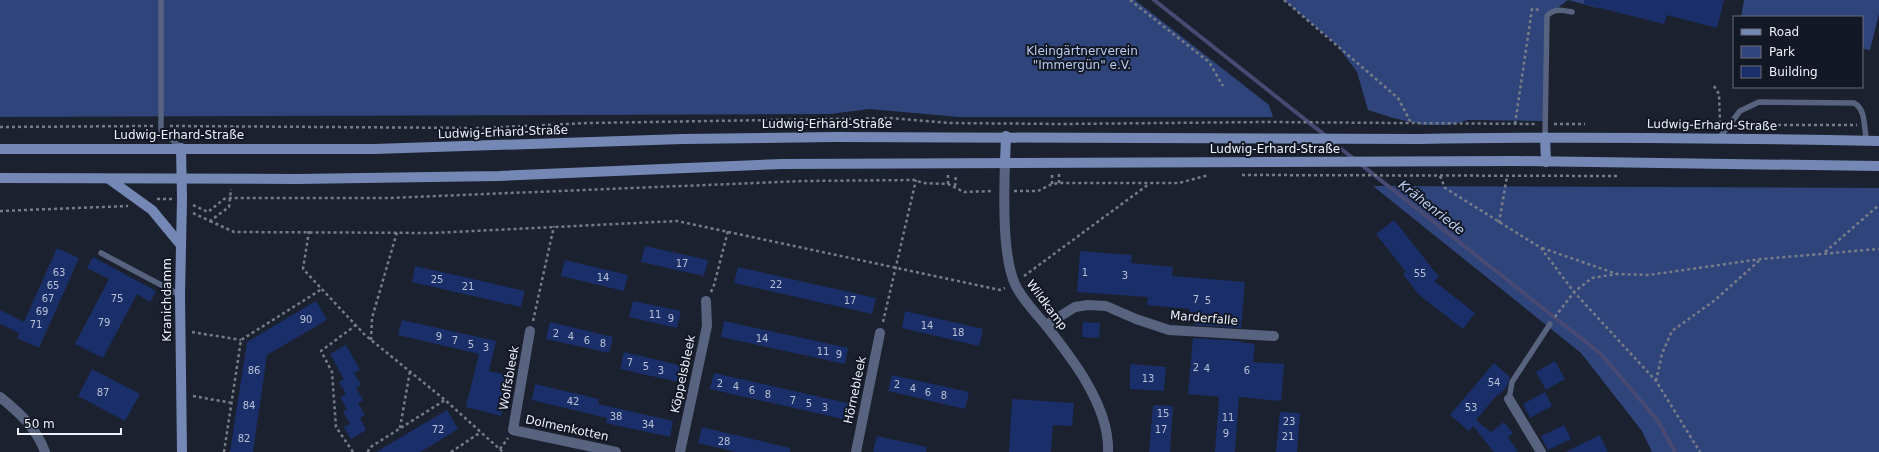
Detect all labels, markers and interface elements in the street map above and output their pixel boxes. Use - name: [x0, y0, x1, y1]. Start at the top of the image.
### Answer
- legend: [1733, 16, 1863, 88]
- text: Road: [1769, 25, 1799, 39]
- park label: Kleingärtnerverein "Immergün" e.V.: [1026, 44, 1138, 72]
- text: Park: [1769, 45, 1795, 59]
- text: Building: [1769, 65, 1818, 79]
- street label: Ludwig-Erhard-Straße: [762, 117, 892, 131]
- street label: Ludwig-Erhard-Straße: [1647, 117, 1777, 133]
- street label: Ludwig-Erhard-Straße: [438, 123, 568, 141]
- street label: Ludwig-Erhard-Straße: [114, 128, 244, 142]
- street label: Ludwig-Erhard-Straße: [1210, 142, 1340, 156]
- water label: Krähenriede: [1396, 177, 1468, 238]
- street label: Kranichdamm: [160, 258, 174, 342]
- house number: 17: [676, 258, 688, 269]
- house number: 63: [53, 267, 65, 278]
- house number: 1: [1082, 267, 1088, 278]
- house number: 55: [1414, 268, 1426, 279]
- house number: 3: [1122, 270, 1128, 281]
- house number: 14: [597, 272, 609, 283]
- house number: 25: [431, 274, 443, 285]
- street label: Wildkamp: [1024, 277, 1070, 333]
- house number: 22: [770, 279, 782, 290]
- house number: 65: [47, 280, 59, 291]
- house number: 21: [462, 281, 474, 292]
- house number: 67: [42, 293, 54, 304]
- house number: 75: [111, 293, 123, 304]
- house number: 7: [1193, 294, 1199, 305]
- house number: 17: [844, 295, 856, 306]
- house number: 5: [1205, 295, 1211, 306]
- house number: 69: [36, 306, 48, 317]
- street label: Marderfalle: [1170, 308, 1238, 328]
- house number: 11: [649, 309, 661, 320]
- house number: 9: [668, 313, 674, 324]
- house number: 90: [300, 314, 312, 325]
- house number: 79: [98, 317, 110, 328]
- house number: 71: [30, 319, 42, 330]
- house number: 14: [921, 320, 933, 331]
- house number: 18: [952, 327, 964, 338]
- house number: 2: [553, 328, 559, 339]
- house number: 9: [436, 331, 442, 342]
- house number: 4: [568, 331, 574, 342]
- house number: 14: [756, 333, 768, 344]
- street label: Köppelsbleek: [668, 334, 698, 414]
- house number: 7: [452, 335, 458, 346]
- house number: 6: [584, 335, 590, 346]
- house number: 8: [600, 338, 606, 349]
- house number: 5: [468, 339, 474, 350]
- house number: 3: [483, 342, 489, 353]
- street label: Wolfsbleek: [496, 345, 522, 411]
- house number: 11: [817, 346, 829, 357]
- house number: 9: [836, 349, 842, 360]
- street label: Hörnebleek: [841, 355, 869, 425]
- house number: 7: [627, 357, 633, 368]
- house number: 5: [643, 361, 649, 372]
- house number: 2: [1193, 362, 1199, 373]
- house number: 4: [1204, 363, 1210, 374]
- house number: 86: [248, 365, 260, 376]
- house number: 3: [658, 365, 664, 376]
- house number: 6: [1244, 365, 1250, 376]
- house number: 13: [1142, 373, 1154, 384]
- house number: 54: [1488, 377, 1500, 388]
- house number: 2: [717, 378, 723, 389]
- house number: 2: [894, 379, 900, 390]
- house number: 4: [733, 381, 739, 392]
- house number: 4: [910, 383, 916, 394]
- house number: 6: [749, 385, 755, 396]
- house number: 87: [97, 387, 109, 398]
- house number: 6: [925, 387, 931, 398]
- house number: 8: [765, 389, 771, 400]
- house number: 8: [941, 390, 947, 401]
- house number: 7: [790, 395, 796, 406]
- house number: 42: [567, 396, 579, 407]
- house number: 5: [806, 398, 812, 409]
- house number: 84: [243, 400, 255, 411]
- house number: 3: [822, 402, 828, 413]
- house number: 53: [1465, 402, 1477, 413]
- house number: 15: [1157, 408, 1169, 419]
- scale bar: [18, 410, 121, 436]
- house number: 38: [610, 411, 622, 422]
- street label: Dolmenkotten: [524, 412, 610, 444]
- house number: 11: [1222, 412, 1234, 423]
- house number: 23: [1283, 416, 1295, 427]
- text: 50 m: [24, 417, 55, 431]
- house number: 34: [642, 419, 654, 430]
- house number: 72: [432, 424, 444, 435]
- house number: 17: [1155, 424, 1167, 435]
- house number: 9: [1223, 428, 1229, 439]
- house number: 21: [1282, 431, 1294, 442]
- house number: 82: [238, 433, 250, 444]
- house number: 28: [718, 436, 730, 447]

